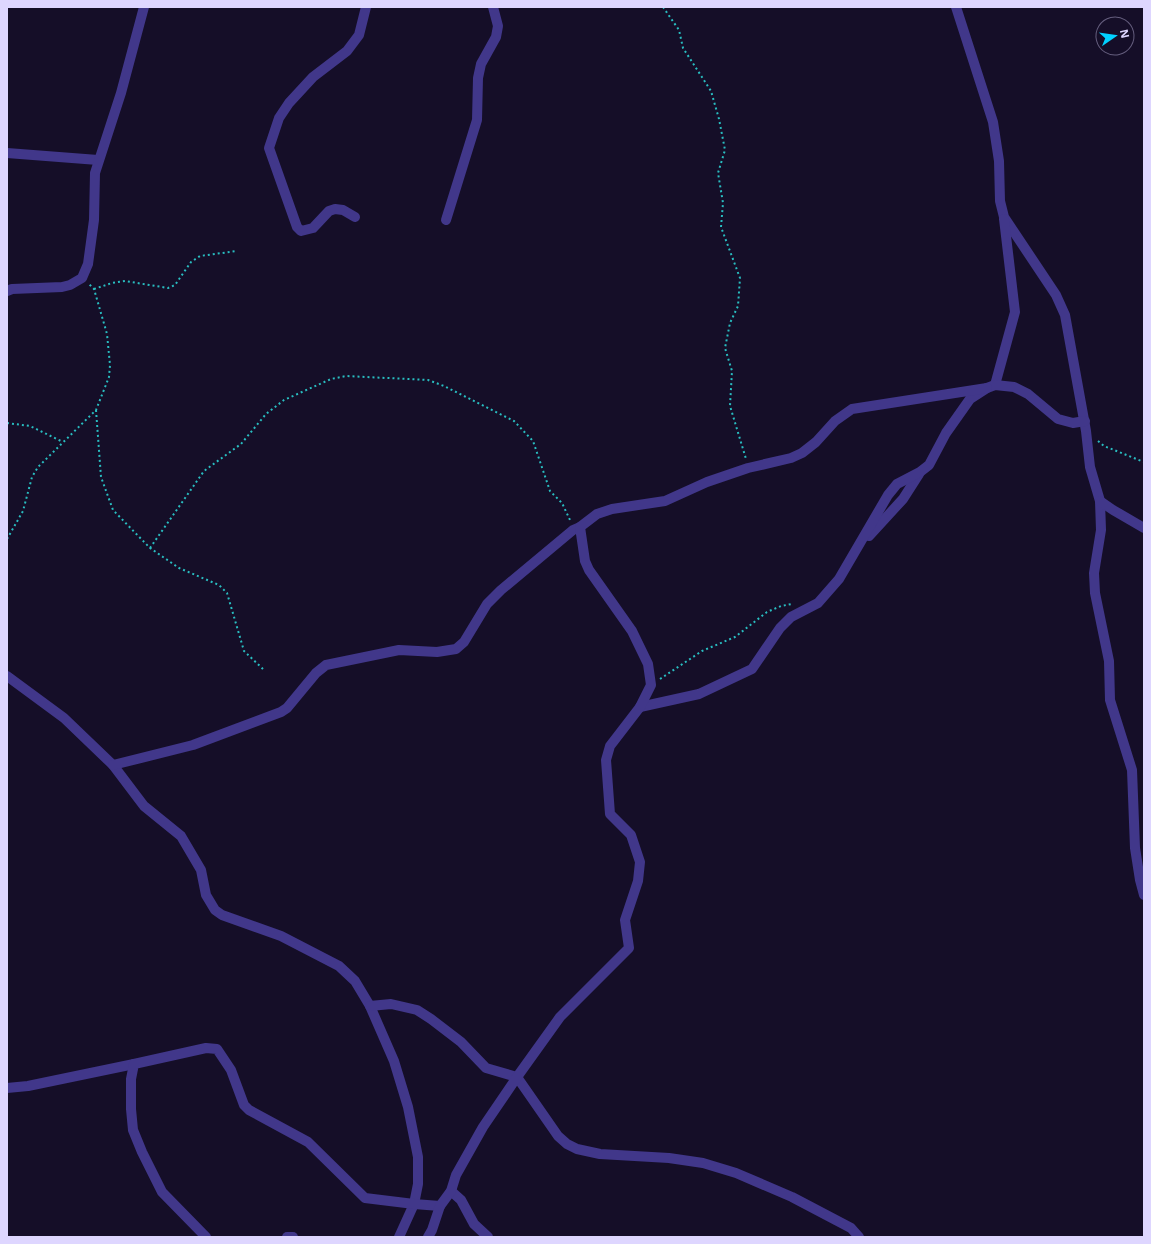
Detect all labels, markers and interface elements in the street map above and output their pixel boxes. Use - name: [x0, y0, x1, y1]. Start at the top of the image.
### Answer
- north arrow: [1095, 16, 1135, 56]
- text: N: [1117, 28, 1134, 40]

